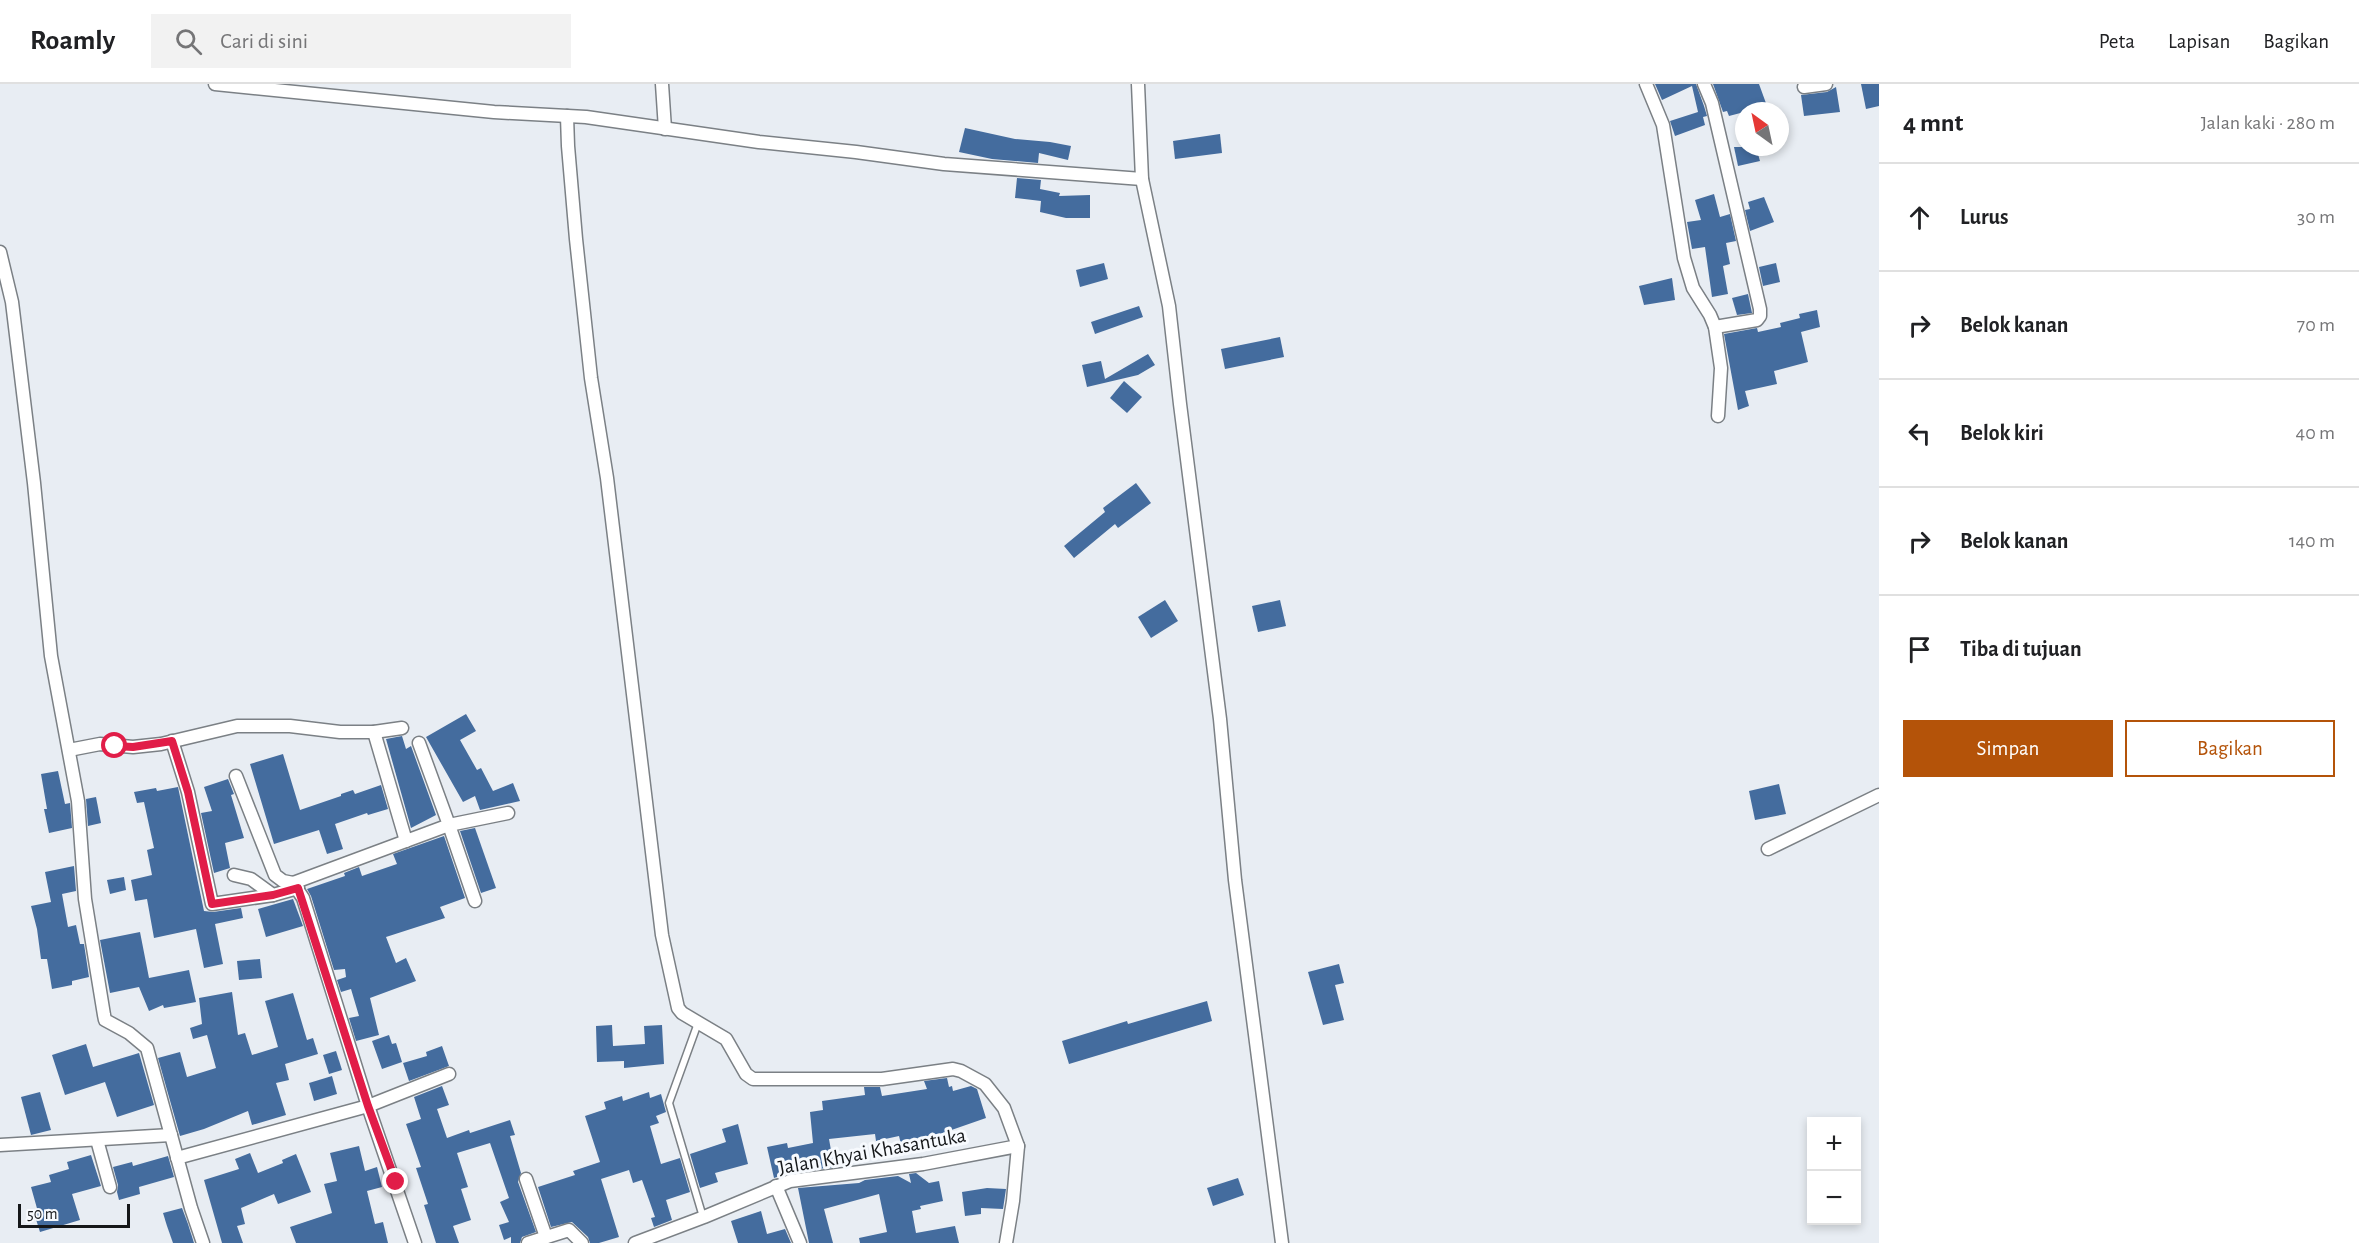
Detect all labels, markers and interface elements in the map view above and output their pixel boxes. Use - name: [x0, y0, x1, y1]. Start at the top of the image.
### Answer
- search box: [151, 14, 571, 68]
- icon: search: [172, 25, 205, 58]
- text: Roamly: [30, 27, 115, 55]
- text: Cari di sini: [220, 30, 308, 52]
- text: Peta: [2099, 31, 2135, 52]
- text: Lapisan: [2168, 31, 2230, 52]
- text: Bagikan: [2263, 31, 2329, 52]
- north arrow: [1735, 102, 1789, 156]
- text: 4 mnt: [1903, 110, 1963, 136]
- text: Jalan kaki · 280 m: [2201, 113, 2335, 133]
- icon: ahead: [1903, 201, 1936, 234]
- text: Lurus: [1960, 206, 2009, 228]
- text: 30 m: [2297, 207, 2335, 227]
- icon: right: [1903, 309, 1936, 342]
- text: Belok kanan: [1960, 314, 2068, 336]
- text: 70 m: [2297, 315, 2335, 335]
- icon: left: [1903, 417, 1936, 450]
- text: Belok kiri: [1960, 422, 2044, 444]
- text: 40 m: [2296, 423, 2335, 443]
- icon: right: [1903, 525, 1936, 558]
- text: Belok kanan: [1960, 530, 2068, 552]
- text: 140 m: [2289, 531, 2335, 551]
- icon: arrive: [1903, 633, 1936, 666]
- text: Tiba di tujuan: [1960, 638, 2082, 660]
- button: Simpan: [1903, 720, 2113, 777]
- button: Bagikan: [2125, 720, 2335, 777]
- route start: [101, 732, 127, 758]
- map controls: [1807, 1117, 1861, 1225]
- button: +: [1807, 1117, 1861, 1171]
- street label: Jalan Khyai Khasantuka: [777, 1125, 968, 1178]
- route end: [382, 1168, 408, 1194]
- button: −: [1807, 1171, 1861, 1225]
- scale bar: [18, 1201, 130, 1228]
- text: 50 m: [27, 1206, 58, 1222]

